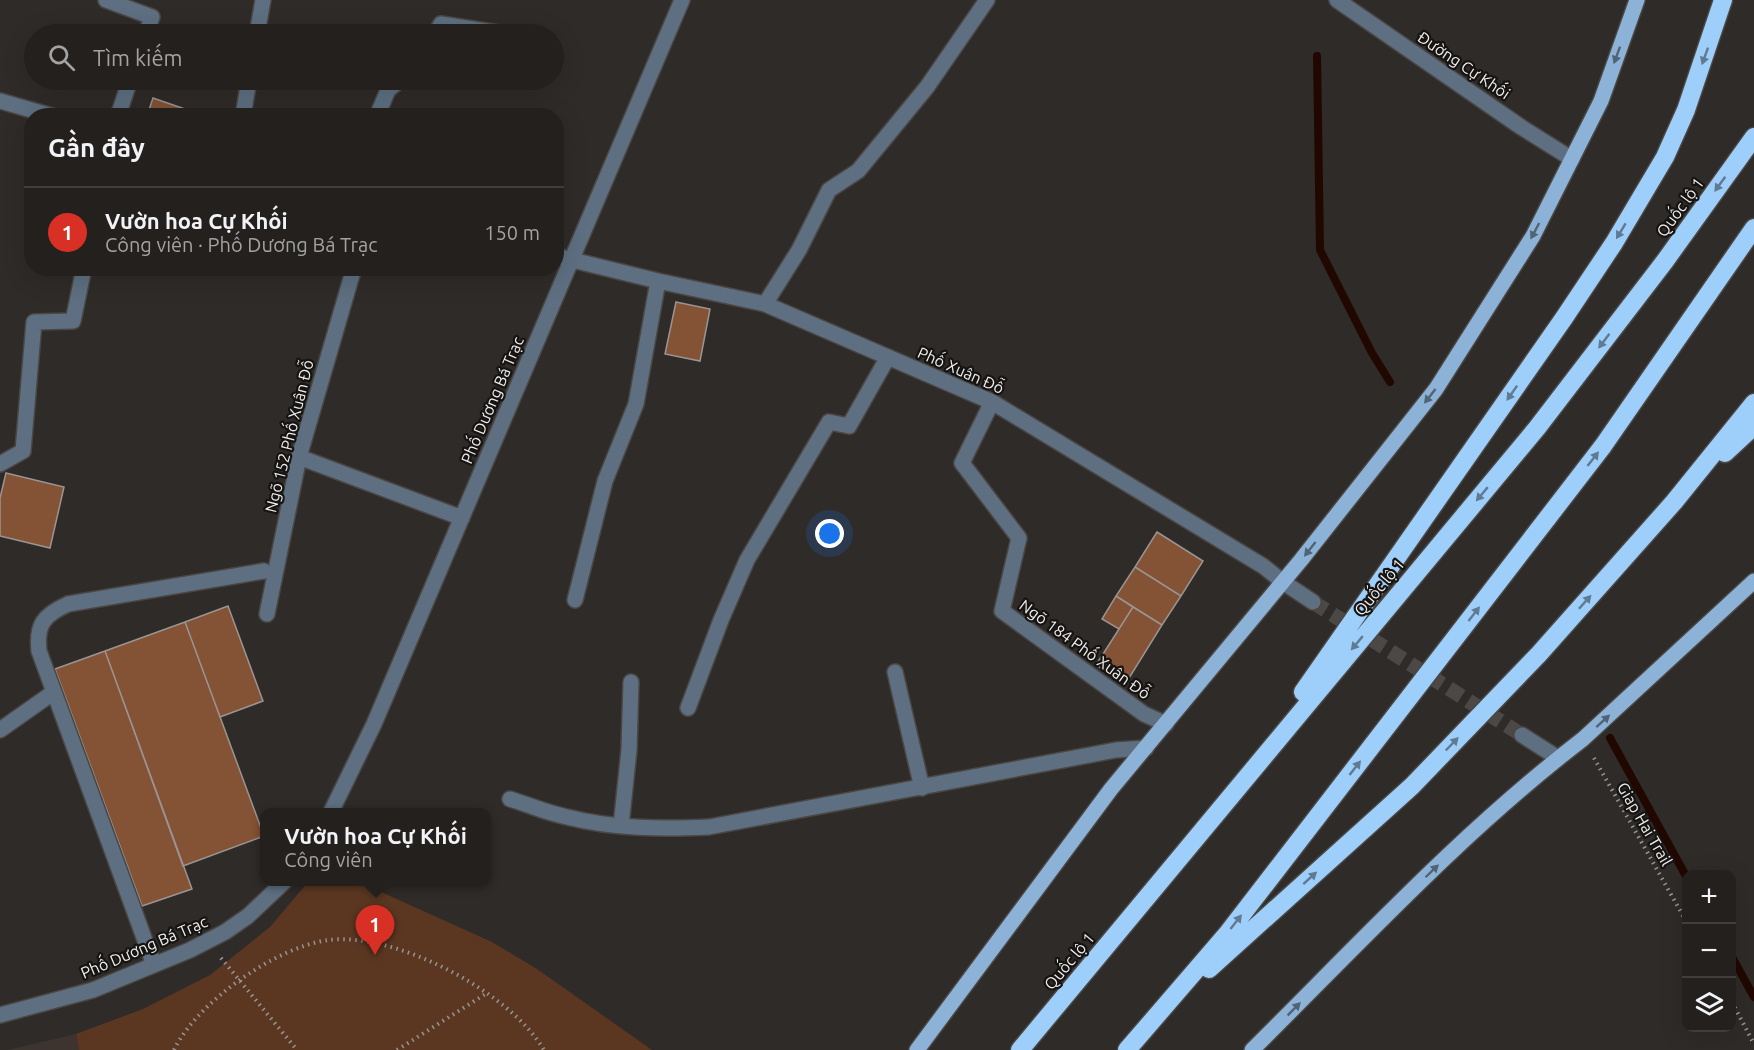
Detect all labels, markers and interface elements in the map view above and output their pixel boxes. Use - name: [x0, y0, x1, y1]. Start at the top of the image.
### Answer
- search box: [24, 24, 564, 90]
- street label: Đường Cự Khối: [1415, 25, 1515, 102]
- icon: search: [45, 41, 78, 74]
- text: Tìm kiếm: [93, 45, 183, 70]
- one-way arrow: [1612, 46, 1622, 64]
- one-way arrow: [1700, 47, 1710, 65]
- text: Gần đây: [48, 133, 145, 162]
- street label: Quốc lộ 1: [1650, 172, 1707, 240]
- one-way arrow: [1714, 176, 1726, 192]
- text: Vườn hoa Cự Khối: [105, 208, 288, 233]
- text: 1: [62, 221, 73, 244]
- text: 150 m: [484, 221, 540, 244]
- one-way arrow: [1530, 223, 1540, 240]
- one-way arrow: [1616, 223, 1627, 239]
- text: Công viên · Phố Dương Bá Trạc: [105, 233, 378, 256]
- street label: Phố Dương Bá Trạc: [454, 332, 527, 466]
- one-way arrow: [1597, 333, 1610, 349]
- street label: Phố Xuân Đỗ: [915, 340, 1008, 397]
- street label: Ngõ 152 Phố Xuân Đỗ: [258, 357, 317, 514]
- one-way arrow: [1506, 384, 1518, 400]
- one-way arrow: [1424, 388, 1437, 404]
- one-way arrow: [1587, 452, 1599, 468]
- one-way arrow: [1476, 486, 1489, 502]
- your location: [815, 519, 844, 548]
- one-way arrow: [1303, 541, 1316, 557]
- street label: Quốc lộ 1: [1348, 553, 1408, 619]
- street label: Ngõ 184 Phố Xuân Đỗ: [1016, 593, 1156, 702]
- one-way arrow: [1578, 595, 1591, 610]
- one-way arrow: [1467, 606, 1479, 621]
- one-way arrow: [1351, 635, 1364, 651]
- one-way arrow: [1595, 715, 1610, 728]
- one-way arrow: [1445, 737, 1459, 752]
- one-way arrow: [1348, 760, 1361, 776]
- street label: Giap Hai Trail: [1614, 779, 1676, 869]
- popup: [260, 808, 491, 886]
- text: Vườn hoa Cự Khối: [284, 823, 467, 848]
- text: Công viên: [284, 848, 373, 871]
- one-way arrow: [1425, 865, 1439, 879]
- map controls: [1682, 870, 1736, 1032]
- button: +: [1682, 870, 1736, 924]
- one-way arrow: [1303, 871, 1318, 885]
- pin: 1: [356, 906, 394, 955]
- street label: Phố Dương Bá Trạc: [77, 909, 211, 982]
- one-way arrow: [1229, 915, 1241, 930]
- button: −: [1682, 924, 1736, 978]
- street label: Quốc lộ 1: [1038, 927, 1098, 993]
- button: layers: [1682, 978, 1736, 1032]
- one-way arrow: [1286, 1002, 1300, 1016]

